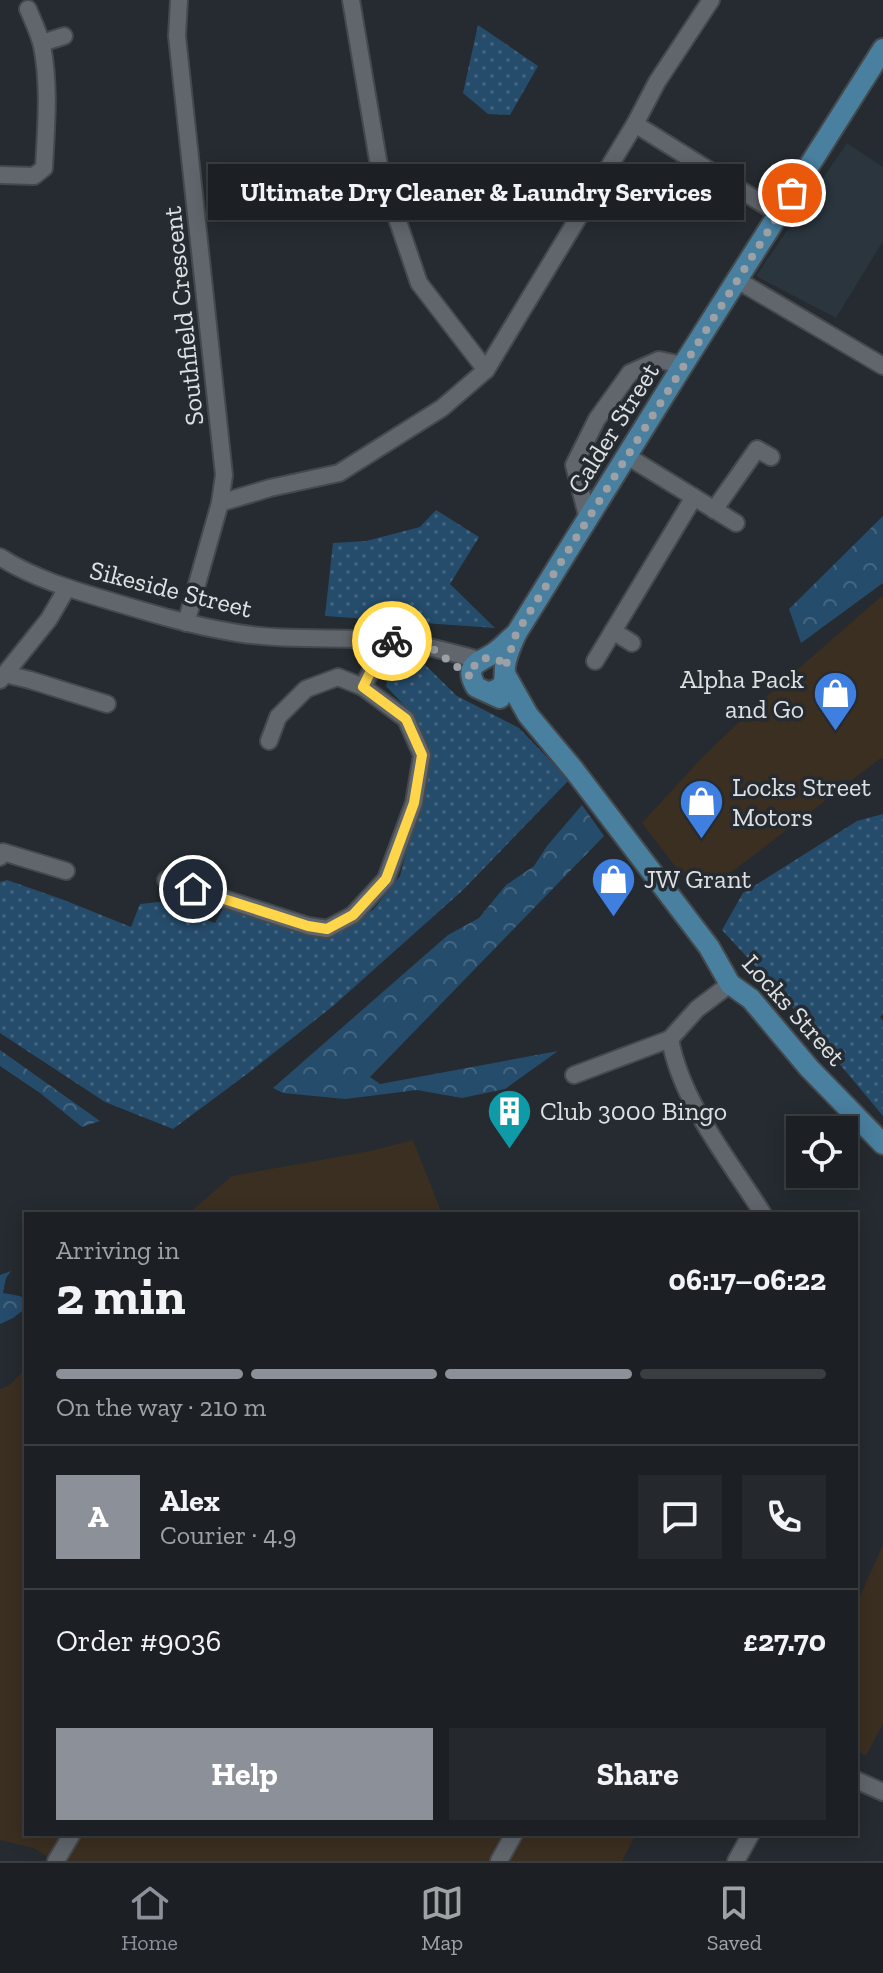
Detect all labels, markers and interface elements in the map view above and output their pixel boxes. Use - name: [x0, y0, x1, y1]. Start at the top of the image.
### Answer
- pin: [758, 159, 826, 227]
- callout: Ultimate Dry Cleaner & Laundry Services: [208, 165, 744, 221]
- icon: bag: [770, 171, 814, 215]
- text: Ultimate Dry Cleaner & Laundry Services: [240, 176, 712, 208]
- street label: Southfield Crescent: [156, 204, 210, 427]
- street label: Calder Street: [560, 357, 666, 499]
- street label: Sikeside Street: [87, 553, 256, 625]
- courier: [352, 601, 432, 681]
- icon: bike: [370, 619, 414, 663]
- place label: Alpha Pack and Go: [680, 663, 804, 725]
- shop icon: Alpha Pack and Go: [811, 670, 859, 733]
- place label: Locks Street Motors: [732, 771, 871, 833]
- shop icon: Locks Street Motors: [677, 778, 725, 841]
- pin: [159, 855, 227, 923]
- shop icon: JW Grant: [589, 855, 637, 918]
- place label: JW Grant: [644, 863, 752, 895]
- icon: home: [171, 867, 215, 911]
- street label: Locks Street: [736, 948, 853, 1073]
- building icon: Club 3000 Bingo: [485, 1087, 533, 1150]
- place label: Club 3000 Bingo: [540, 1095, 727, 1127]
- map controls: [786, 1116, 858, 1188]
- button: locate: [786, 1116, 858, 1188]
- text: Arriving in: [56, 1234, 179, 1266]
- text: 06:17–06:22: [669, 1262, 826, 1298]
- text: 2 min: [56, 1265, 186, 1327]
- text: On the way · 210 m: [56, 1391, 266, 1423]
- button: chat: [638, 1475, 722, 1559]
- button: phone: [742, 1475, 826, 1559]
- text: Alex: [160, 1483, 220, 1519]
- text: A: [88, 1499, 108, 1535]
- text: Courier · 4.9: [160, 1519, 296, 1551]
- text: Order #9036: [56, 1623, 222, 1659]
- text: £27.70: [743, 1623, 826, 1659]
- button: Help: [56, 1728, 433, 1820]
- button: Share: [449, 1728, 826, 1820]
- tab: Home: [121, 1881, 178, 1956]
- tab: Map: [420, 1881, 464, 1956]
- tab: Saved: [707, 1881, 762, 1956]

